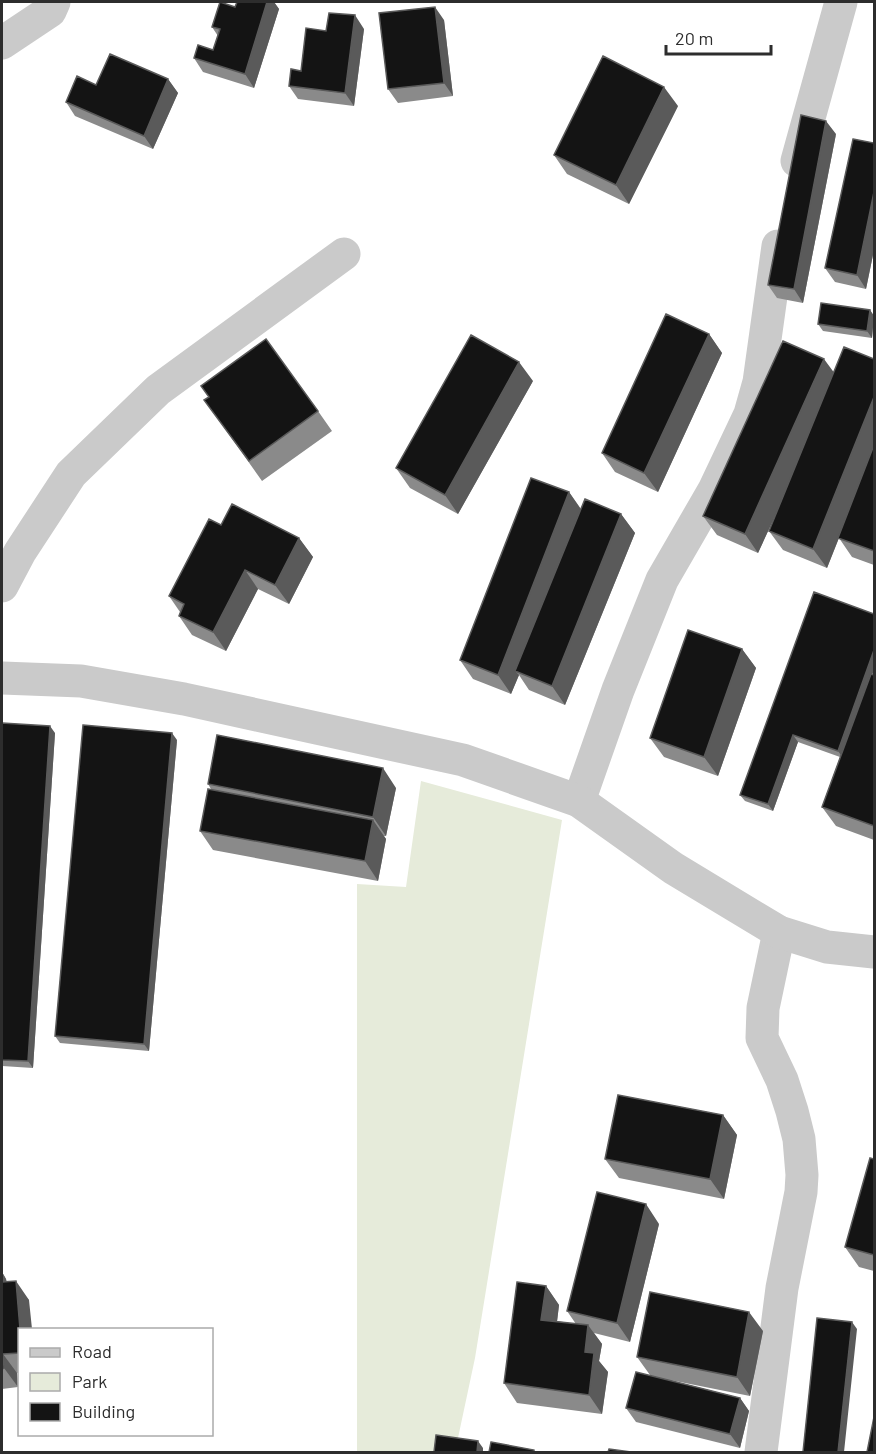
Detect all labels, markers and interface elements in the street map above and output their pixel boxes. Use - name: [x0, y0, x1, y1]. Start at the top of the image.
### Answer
- scale bar: [666, 18, 771, 56]
- text: 20 m: [675, 27, 713, 49]
- legend: [18, 1328, 213, 1436]
- text: Road: [72, 1340, 112, 1362]
- text: Park: [72, 1370, 107, 1392]
- text: Building: [72, 1400, 135, 1422]

